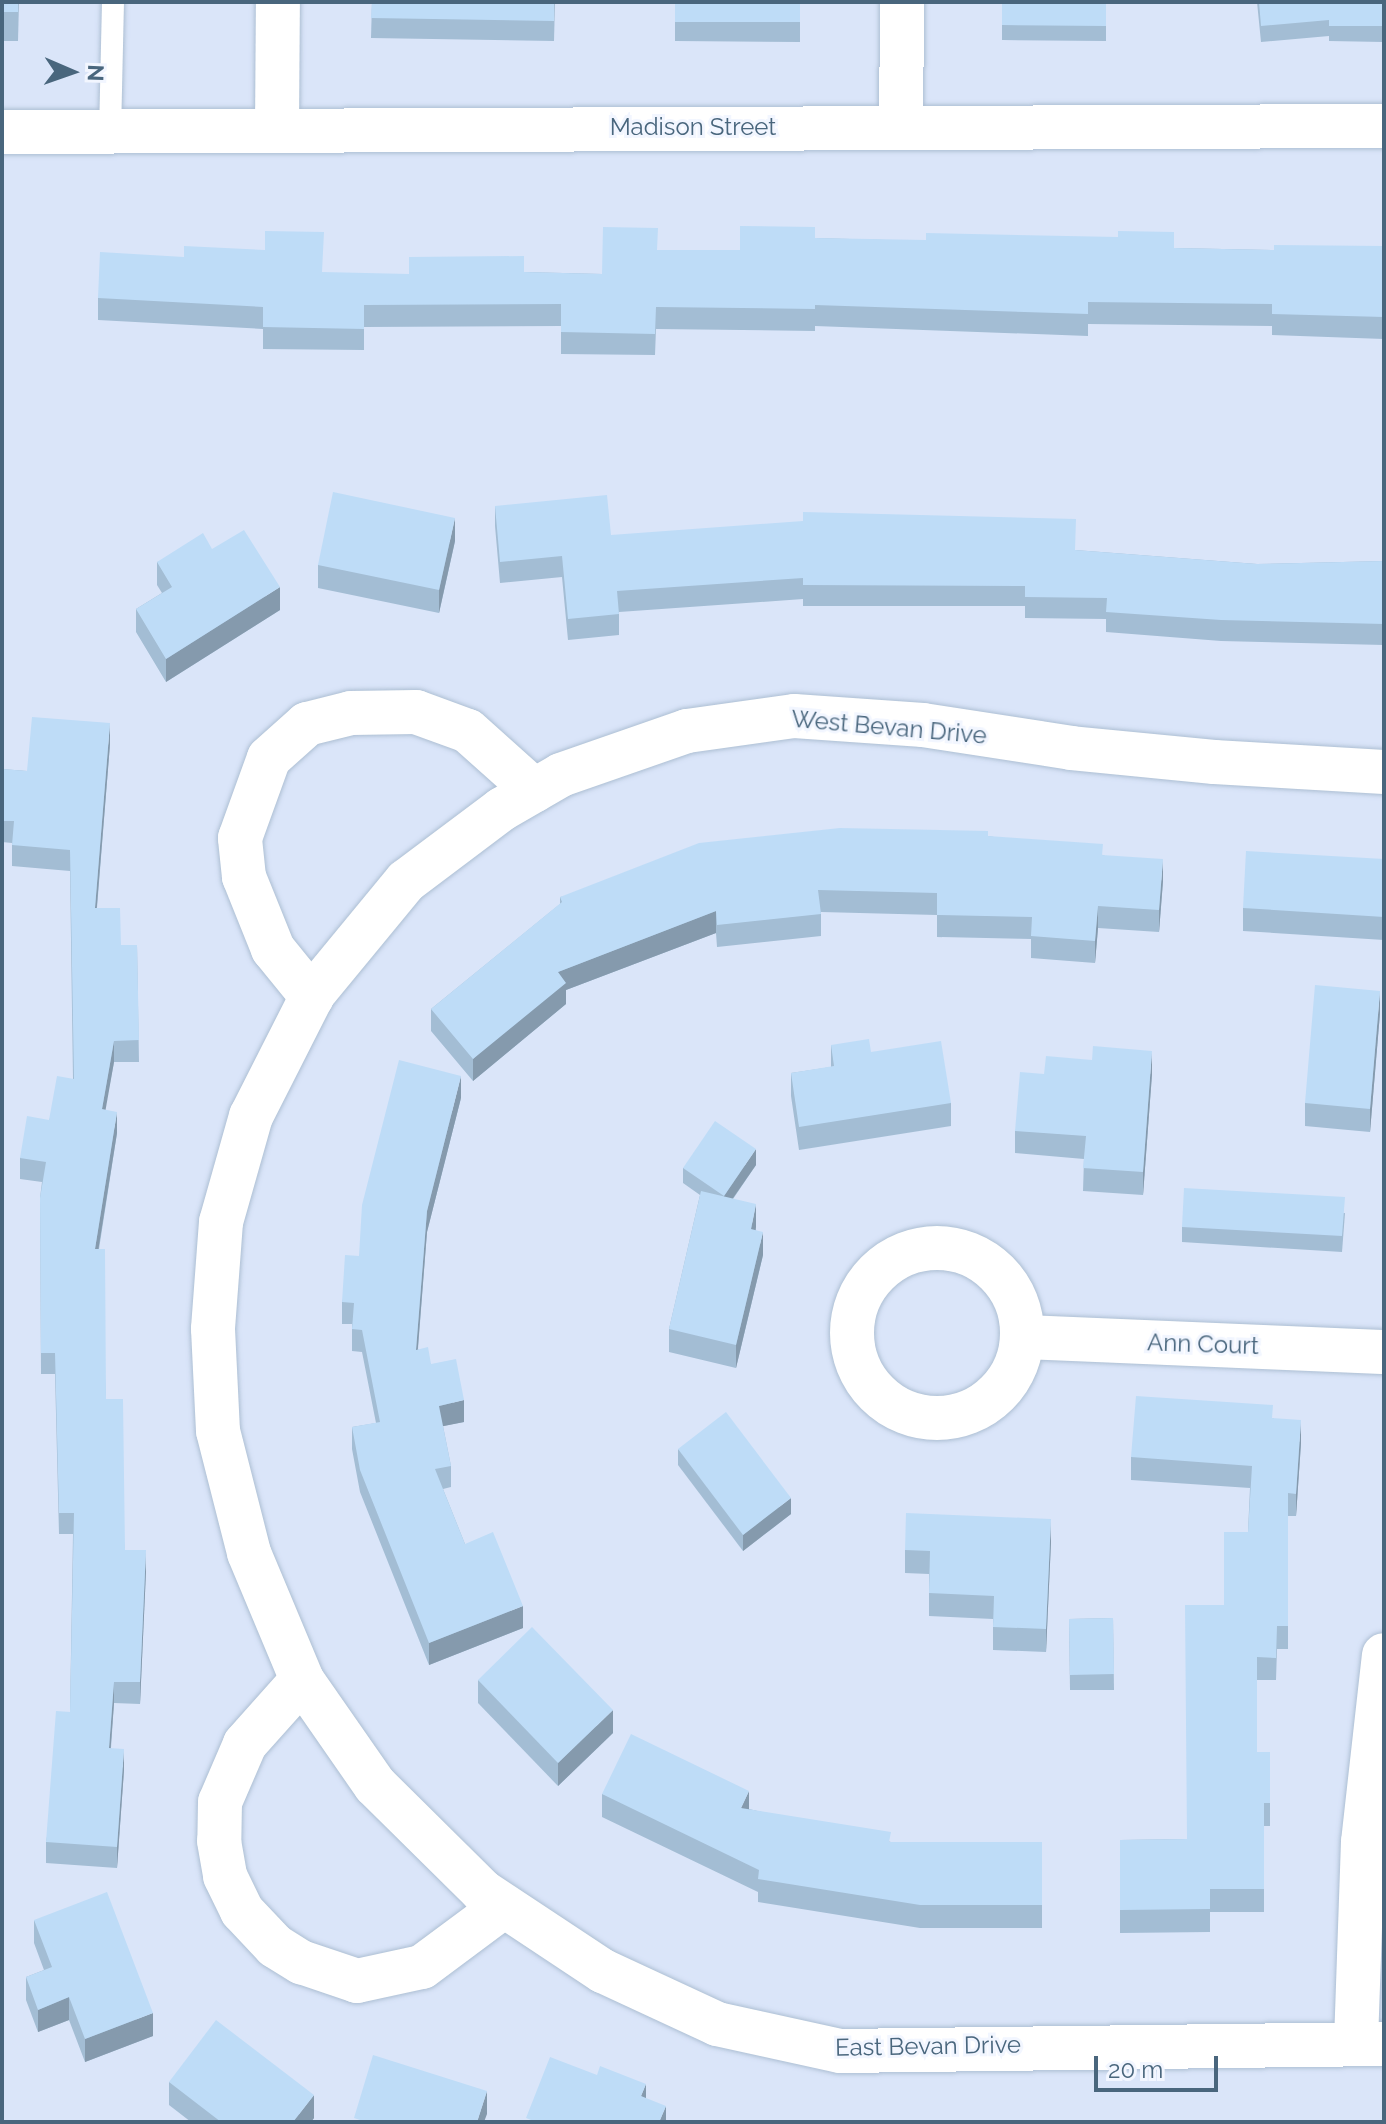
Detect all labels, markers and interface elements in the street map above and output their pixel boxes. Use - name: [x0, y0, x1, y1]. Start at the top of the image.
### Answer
- north arrow: [32, 32, 112, 112]
- text: N: [83, 64, 109, 82]
- street label: Madison Street: [610, 113, 776, 141]
- street label: West Bevan Drive: [790, 704, 988, 750]
- street label: Ann Court: [1147, 1328, 1259, 1360]
- street label: East Bevan Drive: [835, 2030, 1021, 2062]
- scale bar: [1098, 2040, 1222, 2090]
- text: 20 m: [1108, 2055, 1163, 2084]

